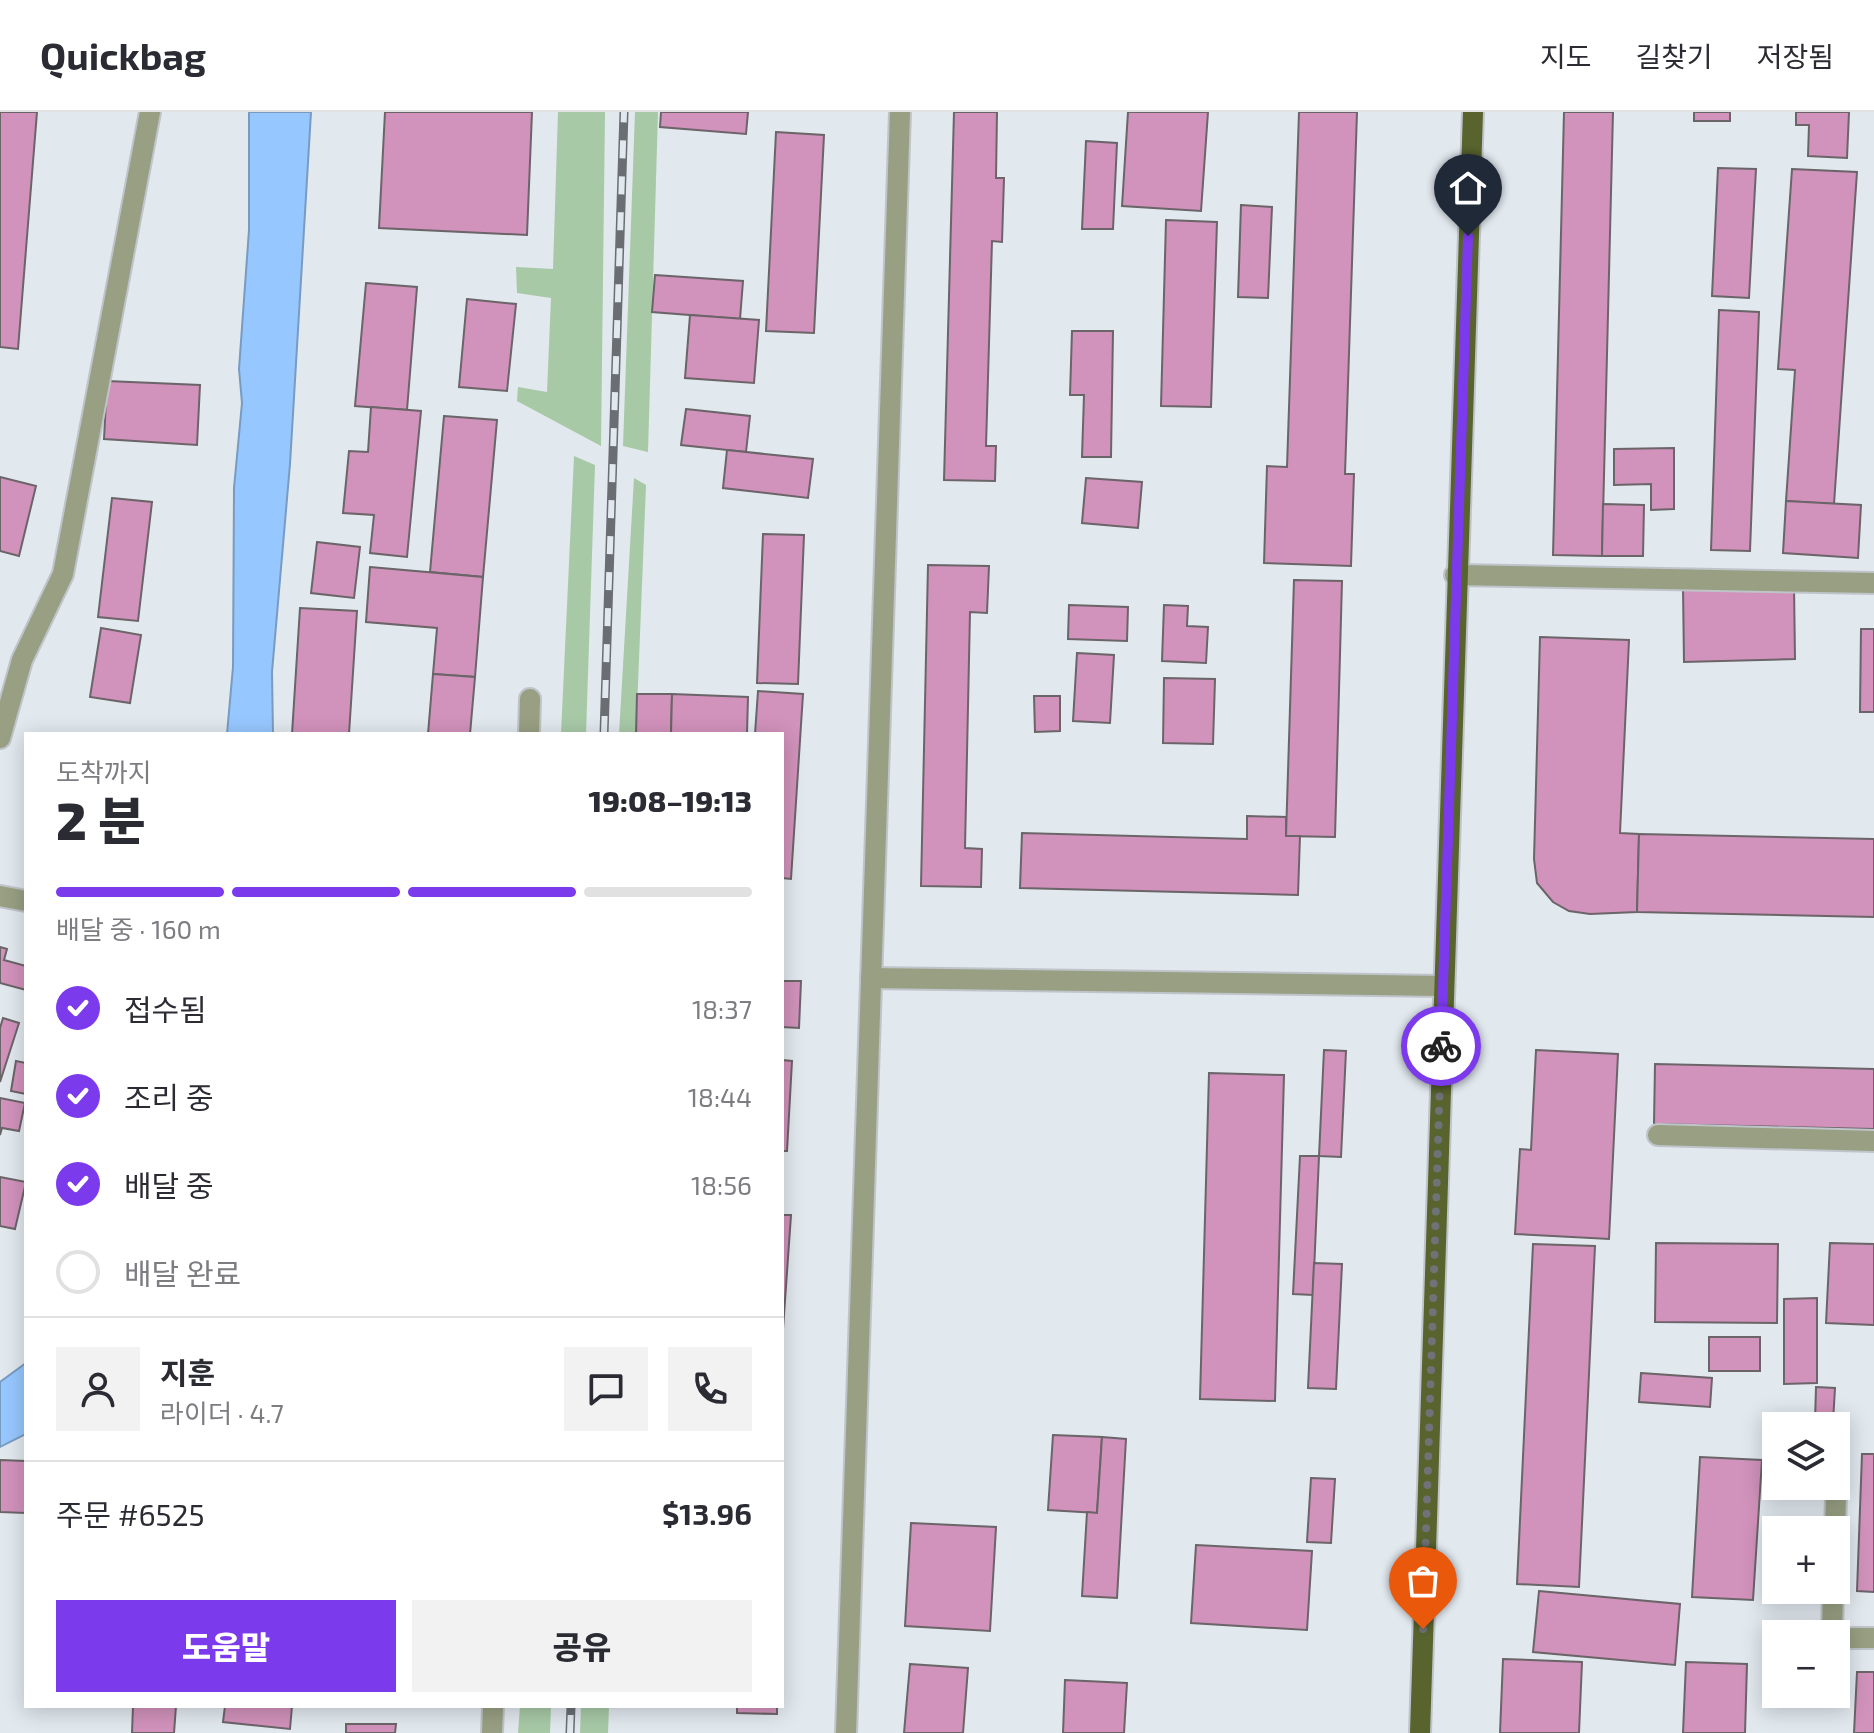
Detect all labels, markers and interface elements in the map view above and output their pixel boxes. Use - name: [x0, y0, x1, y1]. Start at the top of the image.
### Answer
- text: Quickbag: [40, 32, 206, 78]
- text: 지도: [1540, 39, 1591, 73]
- text: 길찾기: [1635, 39, 1713, 73]
- text: 저장됨: [1757, 39, 1834, 73]
- pin: [1434, 154, 1502, 236]
- icon: home: [1446, 166, 1490, 210]
- text: 도착까지: [56, 756, 152, 787]
- text: 19:08–19:13: [588, 782, 752, 818]
- text: 2 분: [56, 788, 146, 850]
- text: 배달 중 · 160 m: [56, 913, 221, 944]
- icon: check: [56, 986, 100, 1030]
- text: 접수됨: [124, 991, 207, 1027]
- text: 18:37: [692, 993, 752, 1024]
- courier: [1401, 1006, 1481, 1086]
- icon: bike: [1419, 1024, 1463, 1068]
- icon: check: [56, 1074, 100, 1118]
- text: 조리 중: [124, 1079, 214, 1115]
- text: 18:44: [688, 1081, 752, 1112]
- icon: check: [56, 1162, 100, 1206]
- text: 배달 중: [124, 1167, 214, 1203]
- text: 18:56: [691, 1169, 752, 1200]
- text: 배달 완료: [124, 1255, 241, 1291]
- button: person: [56, 1347, 140, 1431]
- button: chat: [564, 1347, 648, 1431]
- button: phone: [668, 1347, 752, 1431]
- text: 지훈: [160, 1354, 215, 1390]
- text: 라이더 · 4.7: [160, 1397, 284, 1428]
- map controls: [1762, 1412, 1850, 1708]
- button: layers: [1762, 1412, 1850, 1500]
- text: $13.96: [662, 1495, 752, 1531]
- text: 주문 #6525: [56, 1496, 205, 1532]
- button: +: [1762, 1516, 1850, 1604]
- pin: [1389, 1547, 1457, 1629]
- icon: bag: [1401, 1559, 1445, 1603]
- button: 도움말: [56, 1600, 396, 1692]
- button: 공유: [412, 1600, 752, 1692]
- button: −: [1762, 1620, 1850, 1708]

